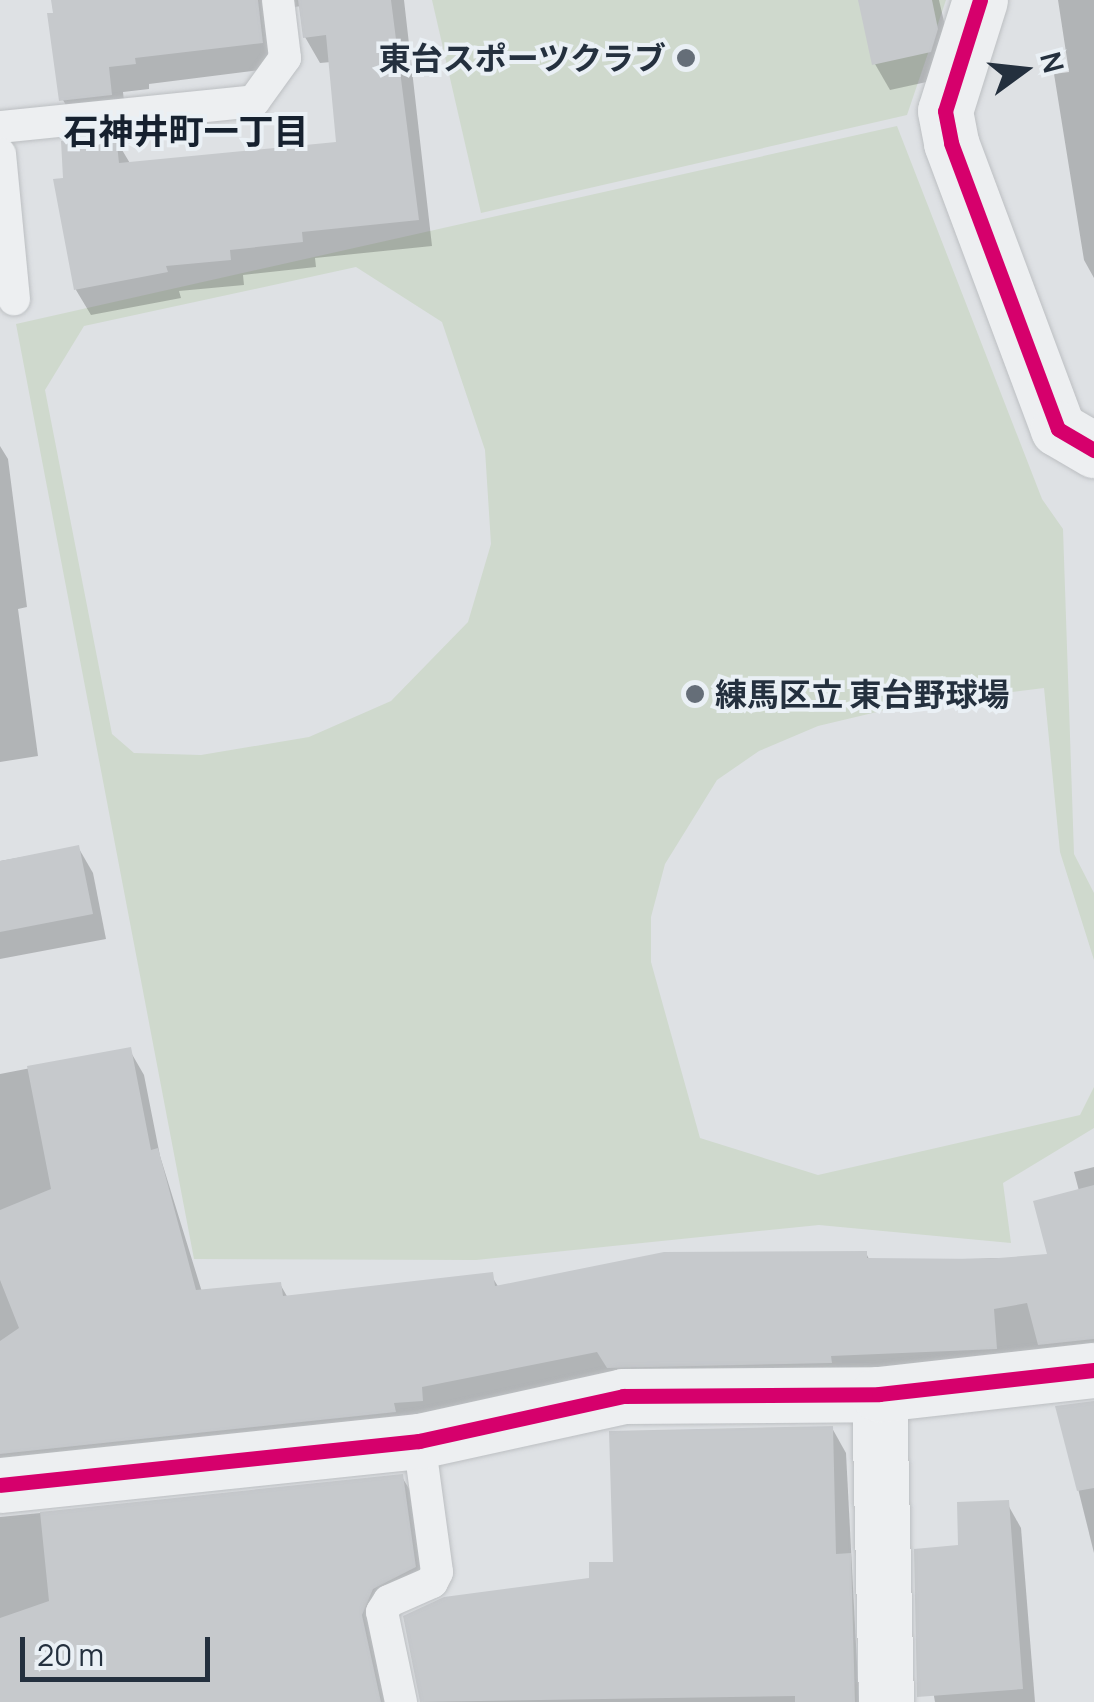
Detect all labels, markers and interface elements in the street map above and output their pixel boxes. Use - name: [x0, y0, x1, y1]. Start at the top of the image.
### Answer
- north arrow: [974, 20, 1074, 120]
- place label: 東台スポーツクラブ: [378, 39, 666, 77]
- marker: 東台スポーツクラブ: [675, 47, 697, 69]
- text: N: [1032, 48, 1074, 77]
- district label: 石神井町一丁目: [64, 110, 308, 152]
- place label: 練馬区立 東台野球場: [715, 675, 1009, 713]
- marker: 練馬区立 東台野球場: [684, 683, 706, 705]
- scale bar: [25, 1617, 215, 1679]
- text: 20 m: [37, 1634, 104, 1675]

